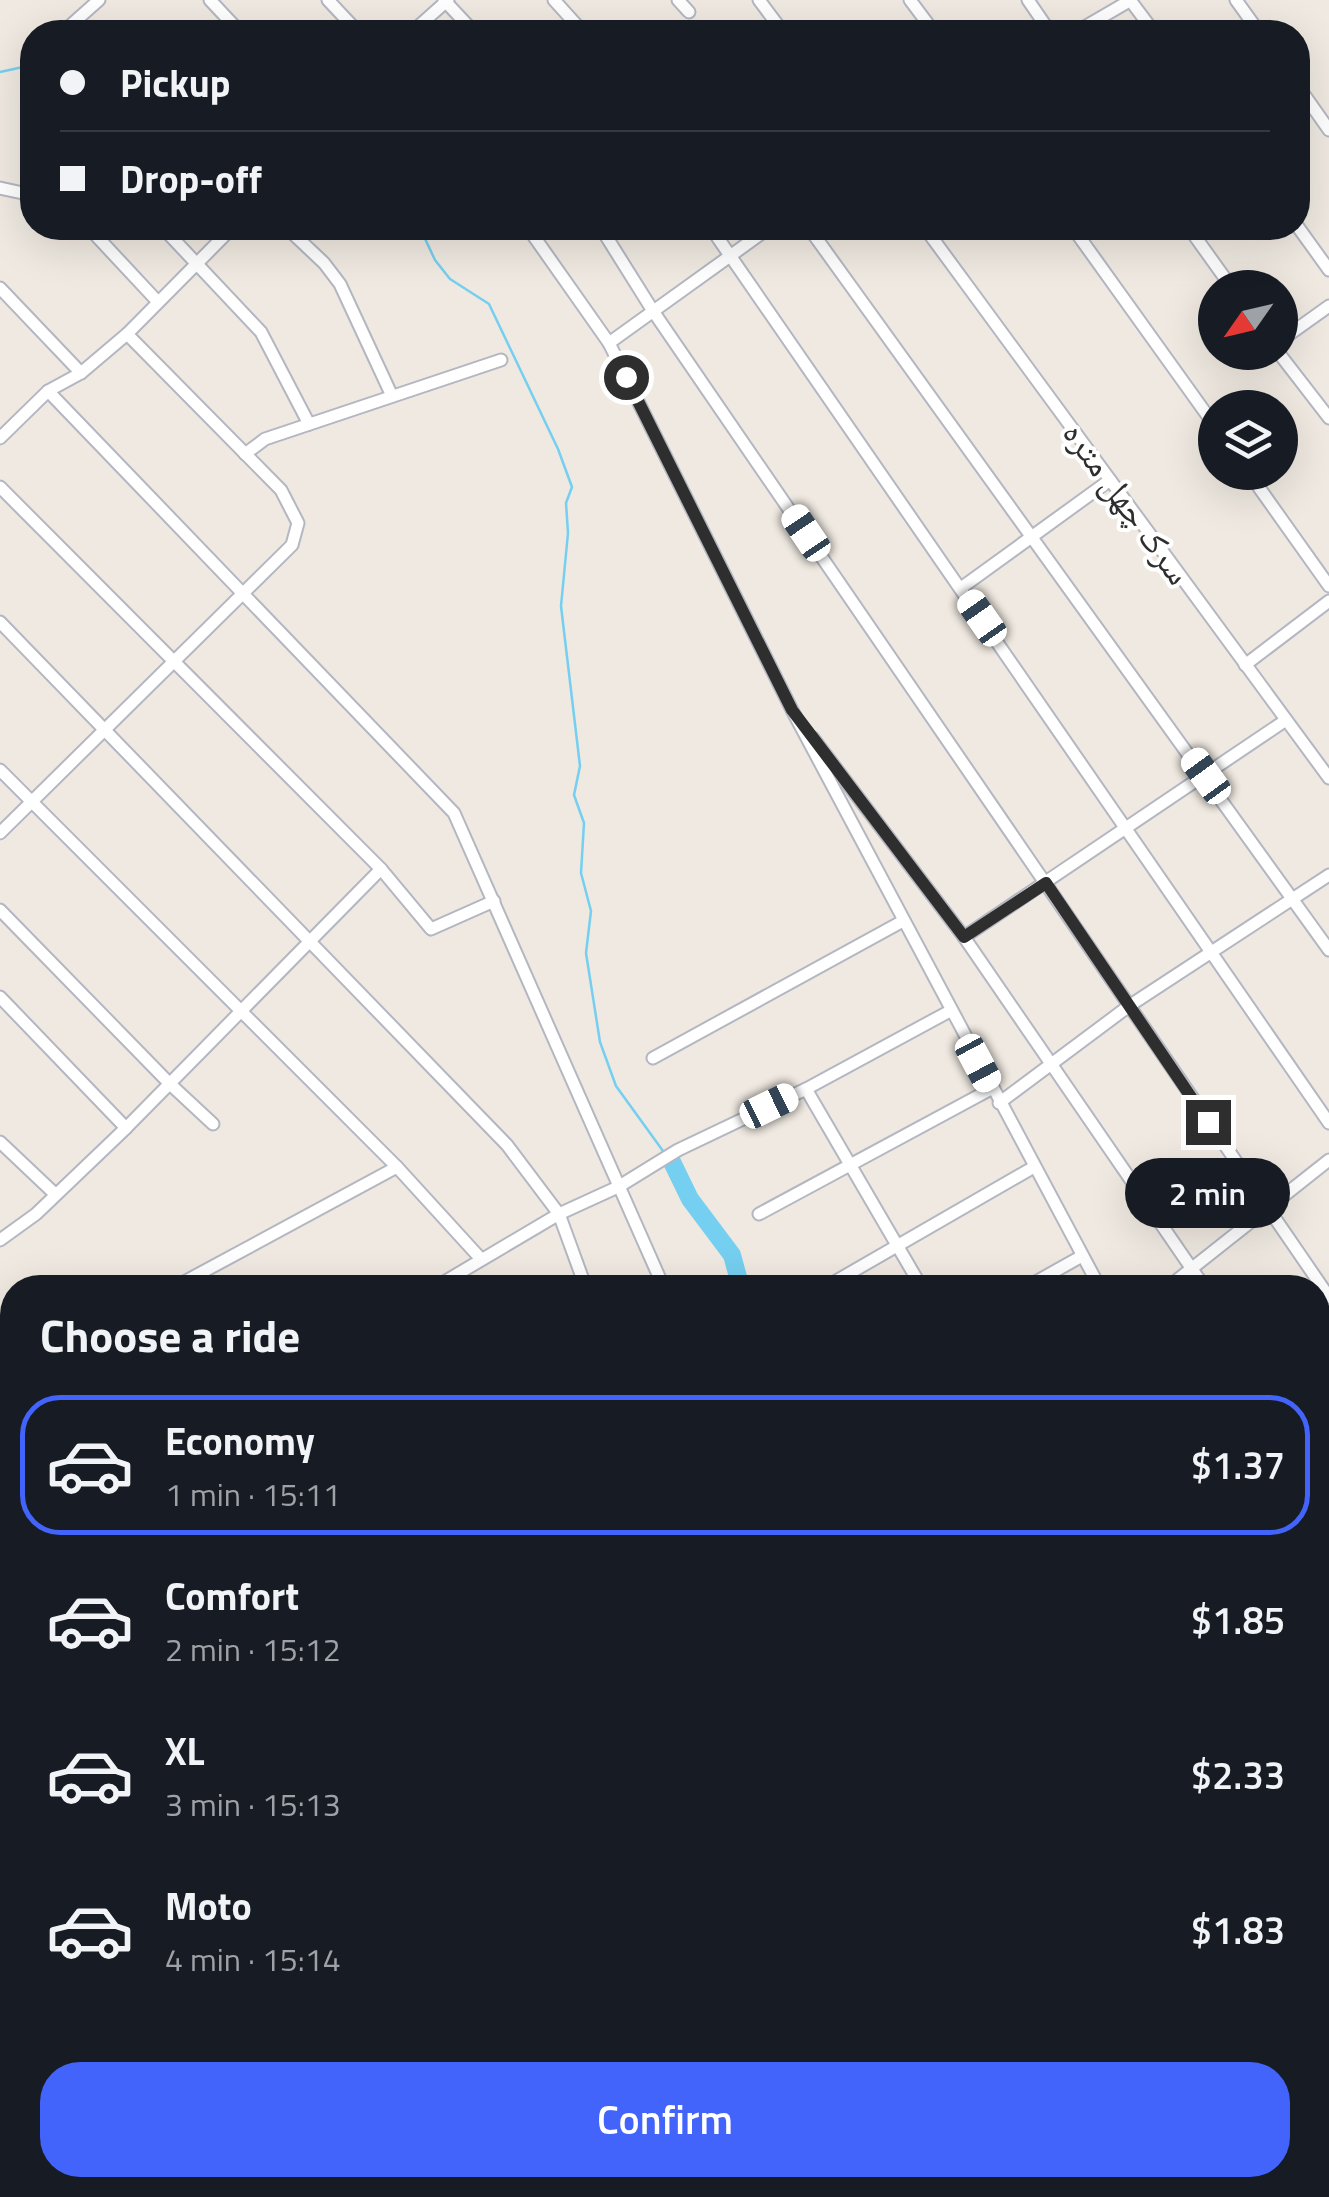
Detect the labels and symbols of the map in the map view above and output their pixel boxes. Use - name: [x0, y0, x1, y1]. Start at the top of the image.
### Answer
- north arrow: [1198, 270, 1298, 370]
- route start: [604, 355, 649, 400]
- street label: سرک چهل متره: [1050, 409, 1206, 596]
- car: [777, 500, 835, 566]
- car: [953, 585, 1011, 651]
- car: [1176, 743, 1236, 809]
- car: [951, 1029, 1005, 1097]
- car: [735, 1079, 803, 1133]
- route end: [1186, 1100, 1231, 1145]
- callout: 2 min: [1126, 1157, 1290, 1227]

